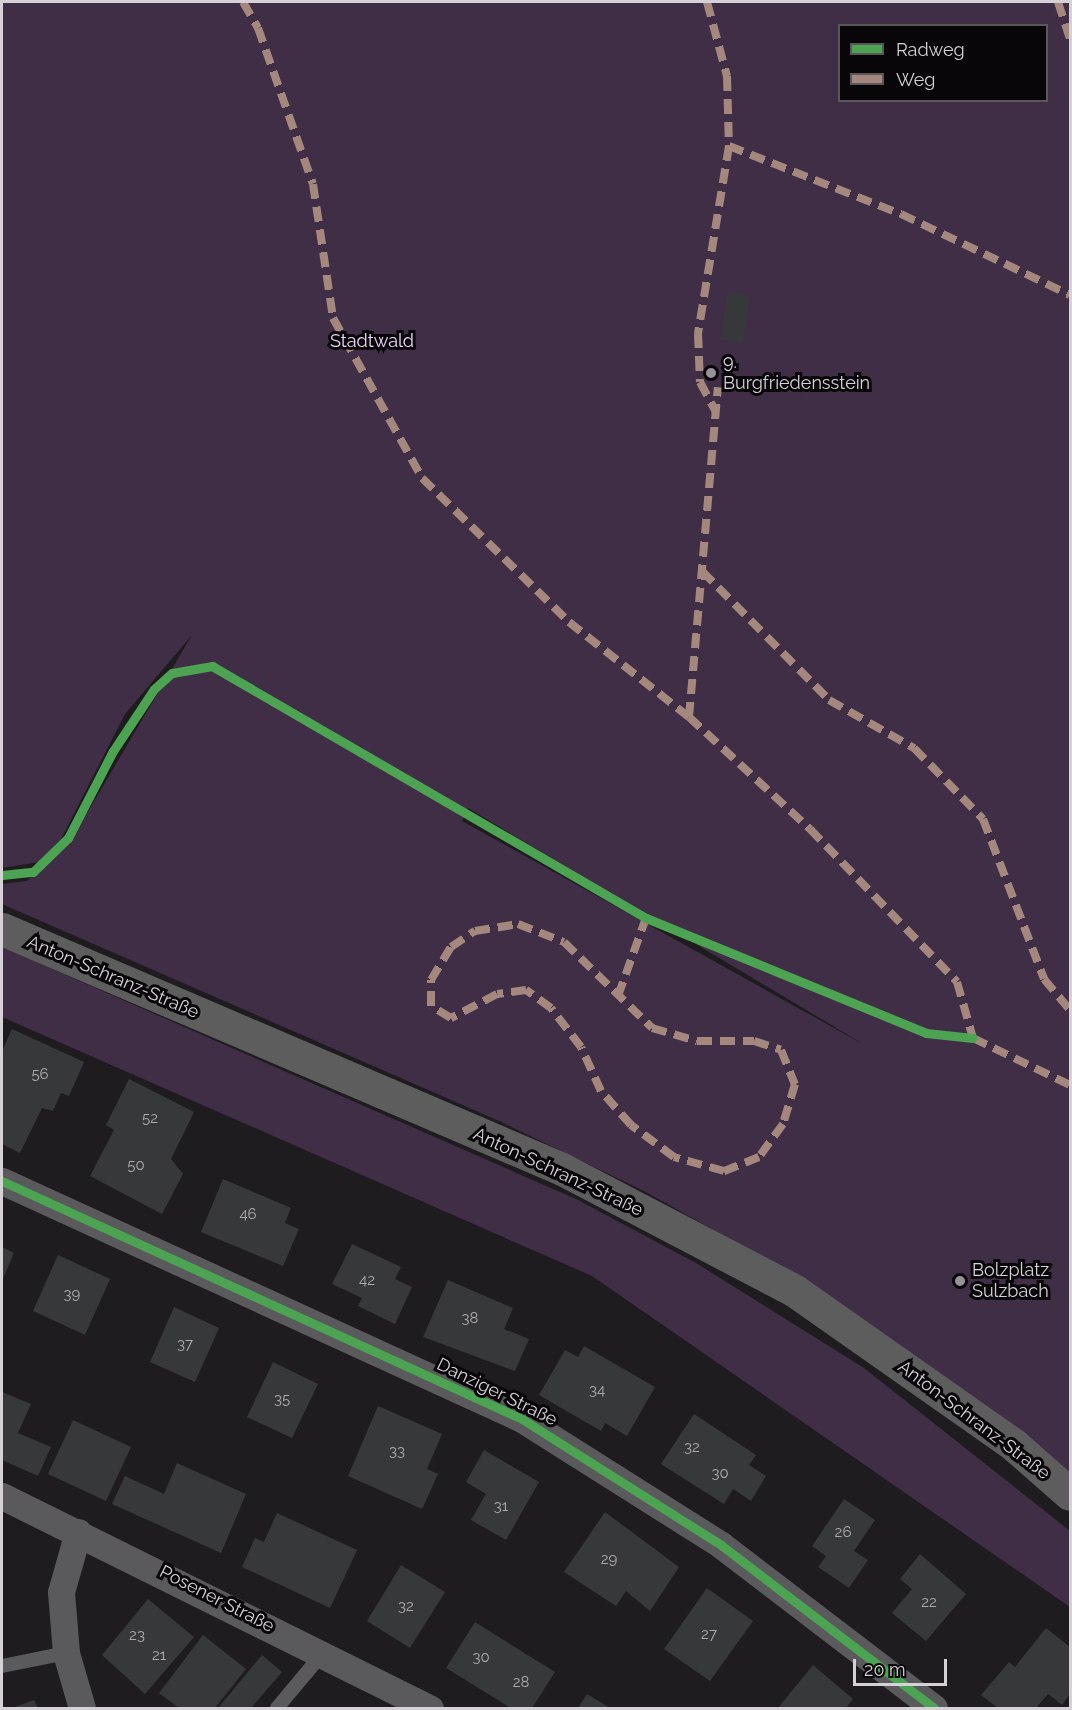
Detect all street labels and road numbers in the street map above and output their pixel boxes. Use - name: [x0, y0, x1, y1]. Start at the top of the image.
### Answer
- street label: Anton-Schranz-Straße: [24, 931, 202, 1023]
- street label: Anton-Schranz-Straße: [470, 1123, 646, 1221]
- street label: Danziger Straße: [433, 1353, 561, 1431]
- street label: Anton-Schranz-Straße: [894, 1356, 1054, 1484]
- street label: Posener Straße: [156, 1561, 278, 1637]

